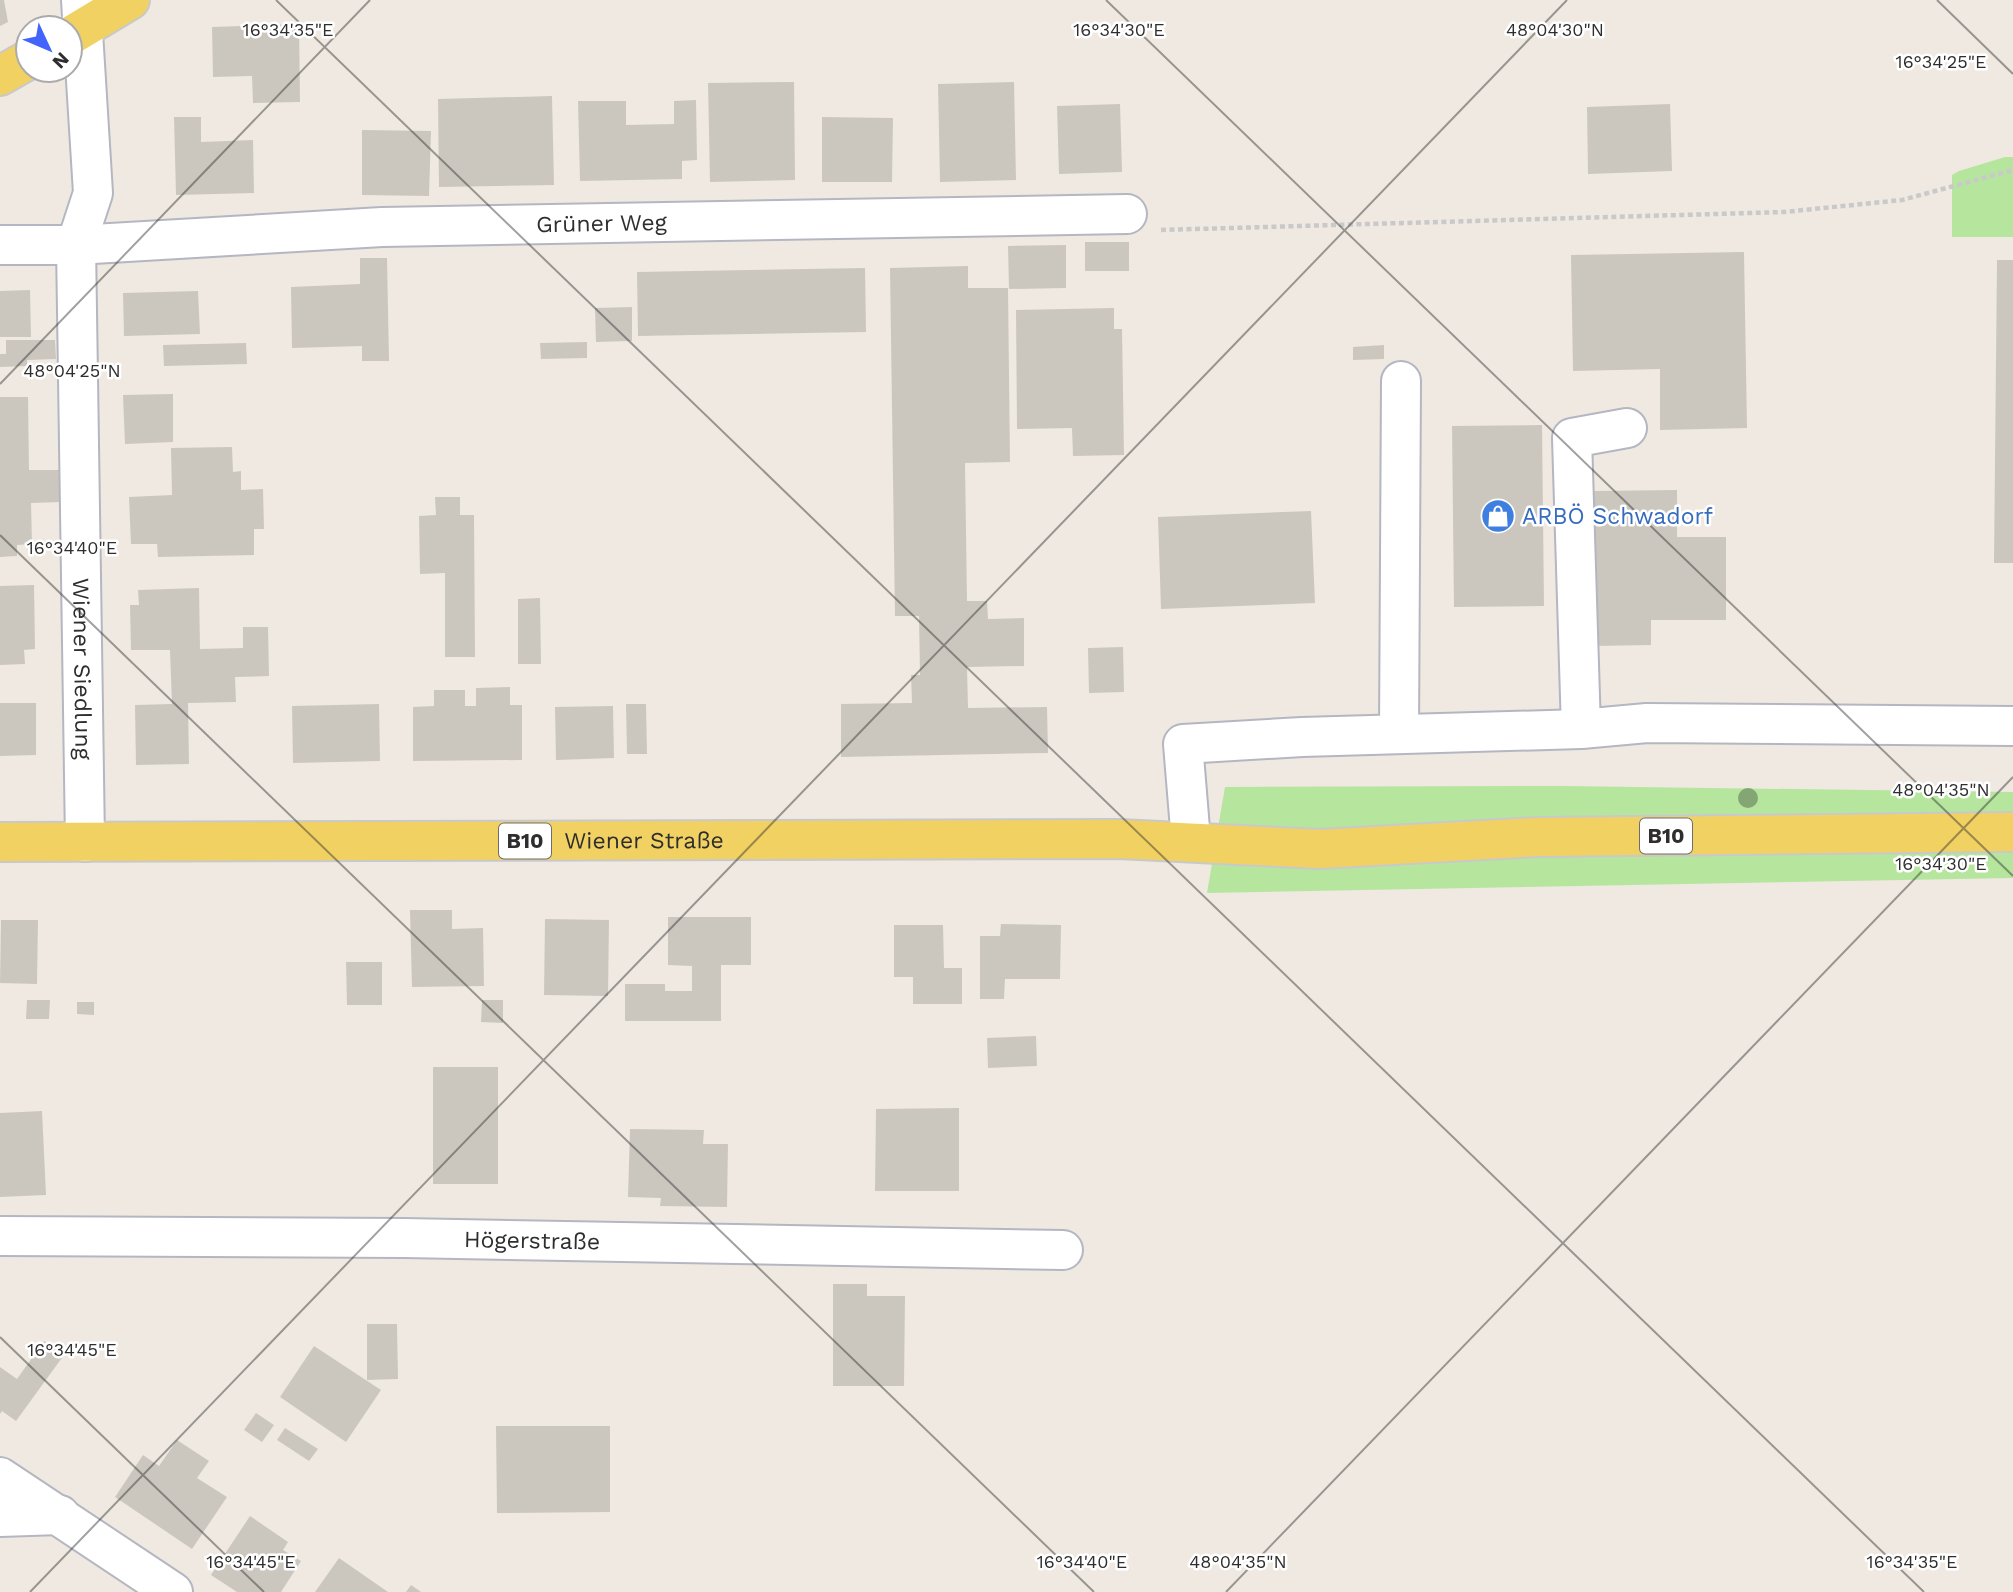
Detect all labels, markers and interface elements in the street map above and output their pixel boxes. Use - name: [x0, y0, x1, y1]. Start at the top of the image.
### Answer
- north arrow: [14, 14, 84, 84]
- text: 16°34'35"E: [243, 19, 333, 40]
- text: 16°34'30"E: [1073, 19, 1165, 40]
- text: 48°04'30"N: [1506, 19, 1604, 40]
- text: N: [48, 47, 74, 74]
- text: 16°34'25"E: [1896, 51, 1986, 72]
- street label: Grüner Weg: [536, 209, 668, 238]
- text: 48°04'25"N: [23, 360, 121, 381]
- shop icon: ARBÖ Schwadorf: [1479, 497, 1517, 535]
- place label: ARBÖ Schwadorf: [1522, 503, 1713, 530]
- text: 16°34'40"E: [27, 537, 117, 558]
- street label: Wiener Siedlung: [67, 578, 97, 761]
- text: 48°04'35"N: [1892, 779, 1990, 800]
- road number: B10: [1640, 818, 1692, 854]
- road number: B10: [499, 824, 551, 858]
- street label: Wiener Straße: [564, 827, 724, 854]
- text: 16°34'30"E: [1895, 853, 1987, 874]
- street label: Högerstraße: [464, 1226, 600, 1256]
- text: 16°34'45"E: [27, 1339, 117, 1360]
- text: 16°34'45"E: [206, 1551, 296, 1572]
- text: 16°34'40"E: [1037, 1551, 1127, 1572]
- text: 48°04'35"N: [1189, 1551, 1287, 1572]
- text: 16°34'35"E: [1867, 1551, 1957, 1572]

